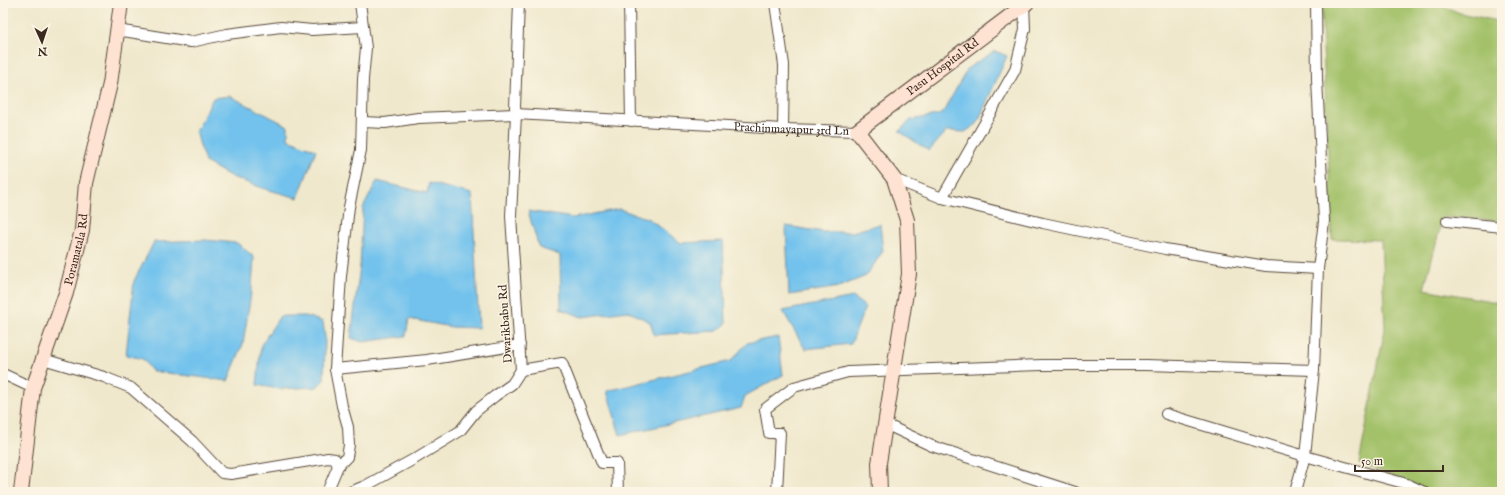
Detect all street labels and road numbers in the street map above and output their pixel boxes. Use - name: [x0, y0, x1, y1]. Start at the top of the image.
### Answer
- street label: Pasu Hospital Rd: [904, 35, 982, 99]
- street label: Prachinmayapur 3rd Ln: [733, 119, 850, 139]
- street label: Poramatala Rd: [61, 213, 91, 287]
- street label: Dwarikbabu Rd: [495, 283, 516, 364]

